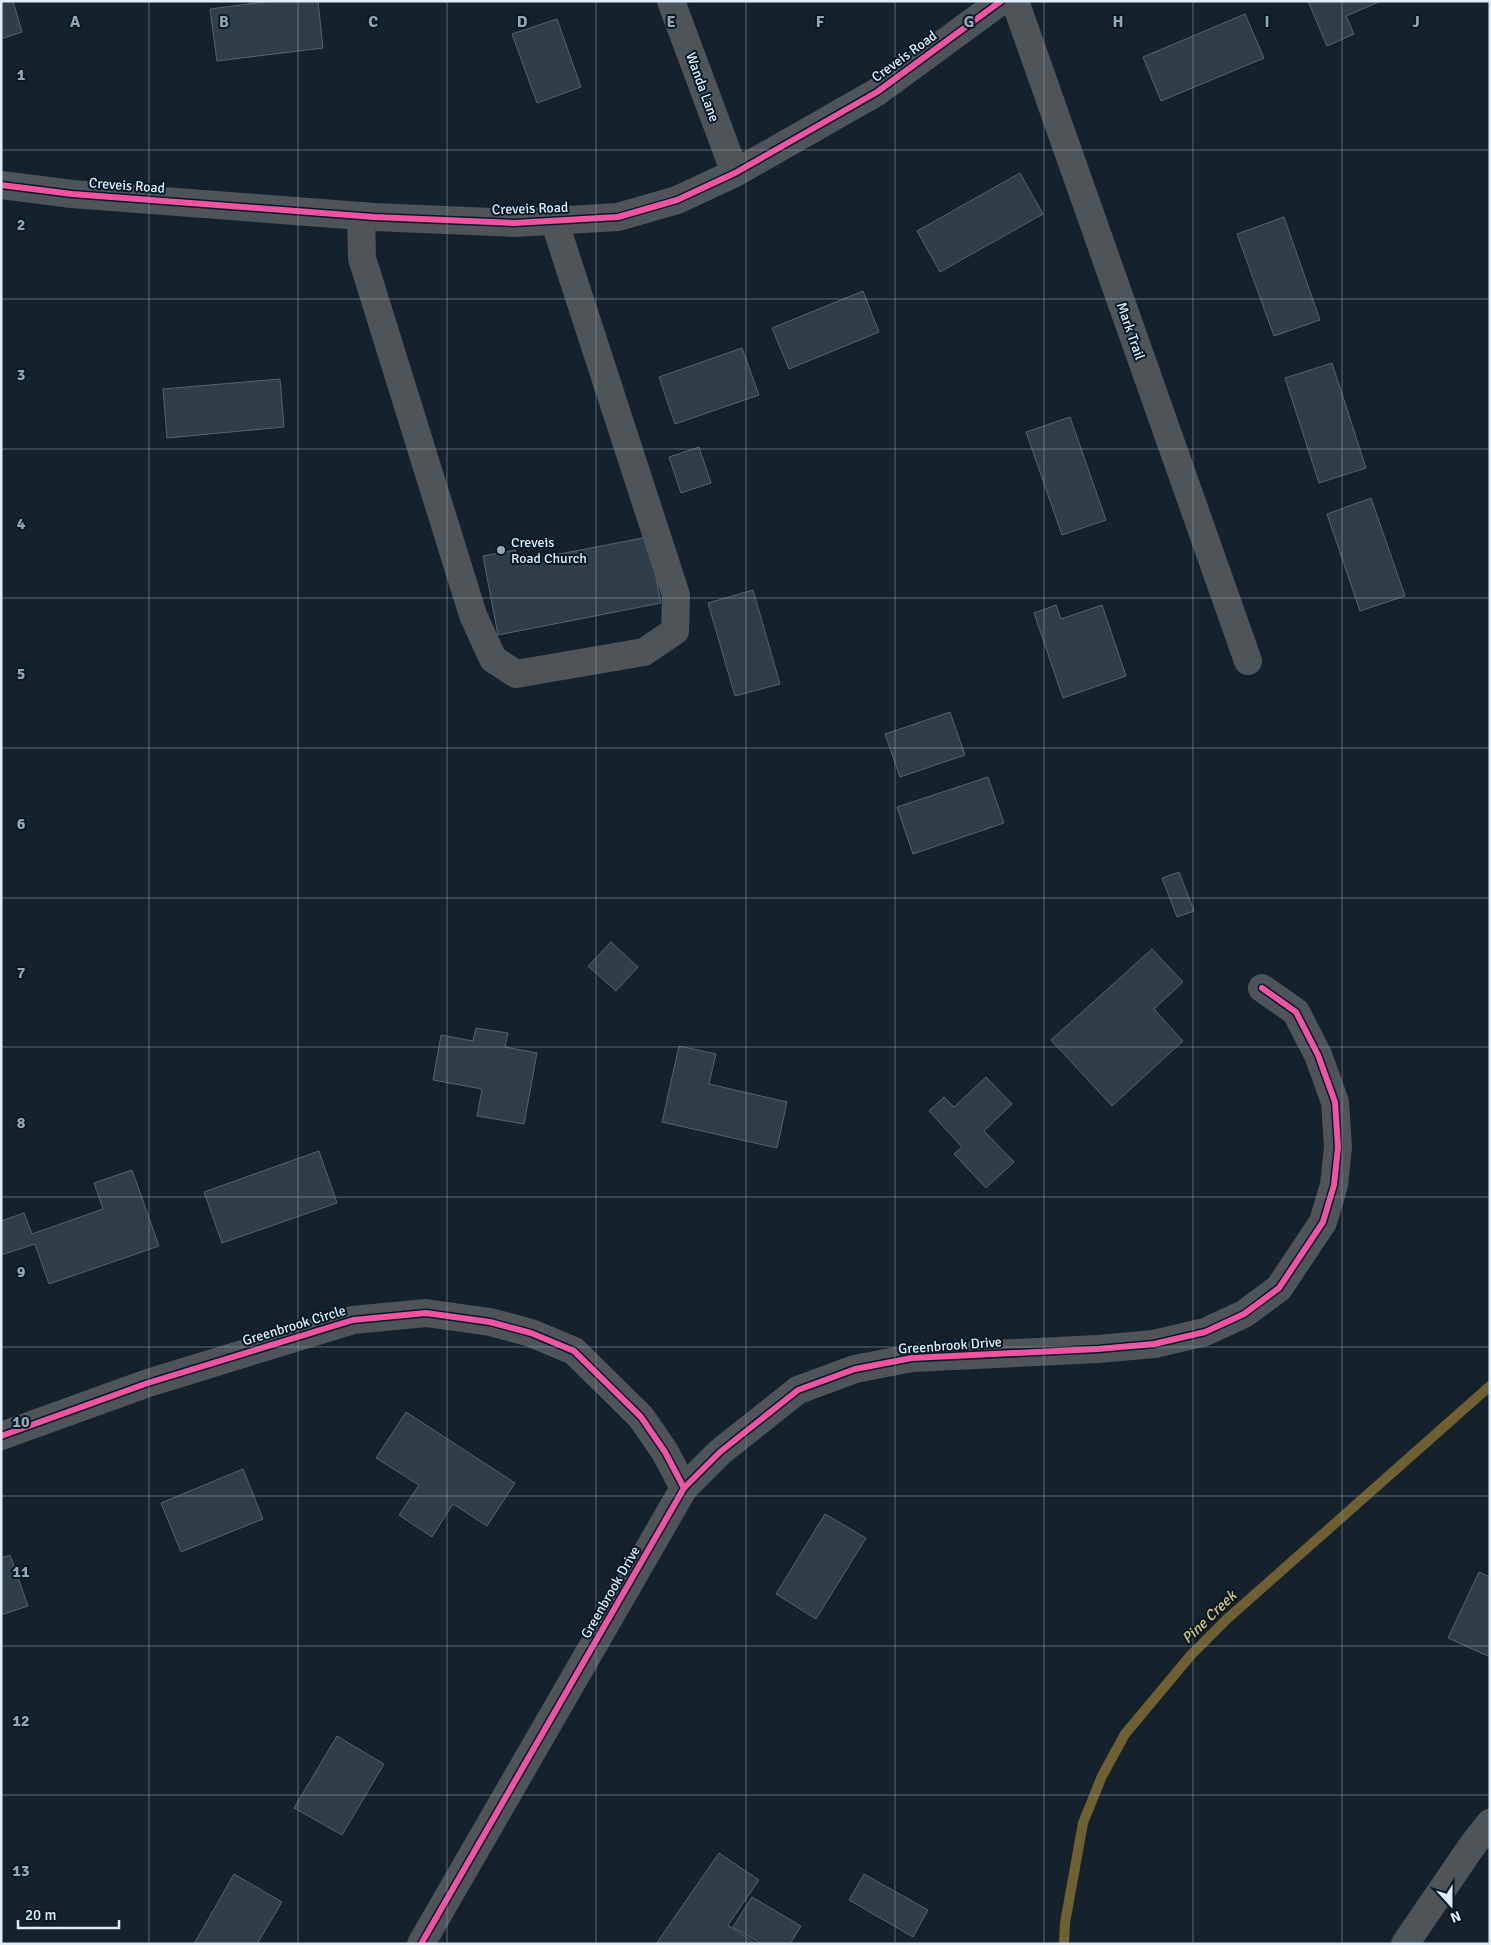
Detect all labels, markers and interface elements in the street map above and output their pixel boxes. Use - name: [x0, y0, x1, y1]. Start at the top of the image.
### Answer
- text: A: [70, 12, 81, 32]
- text: B: [219, 12, 229, 32]
- text: C: [368, 12, 378, 32]
- text: D: [517, 12, 528, 32]
- text: E: [666, 12, 676, 32]
- text: F: [816, 12, 825, 32]
- text: G: [964, 12, 974, 32]
- text: H: [1113, 12, 1123, 32]
- text: I: [1264, 12, 1270, 32]
- text: J: [1412, 12, 1420, 32]
- street label: Creveis Road: [868, 27, 940, 86]
- street label: Wanda Lane: [682, 50, 723, 124]
- text: 1: [17, 65, 26, 85]
- street label: Creveis Road: [88, 174, 166, 197]
- street label: Creveis Road: [492, 199, 568, 218]
- text: 2: [17, 215, 25, 235]
- street label: Mark Trail: [1113, 300, 1148, 362]
- text: 3: [17, 365, 25, 385]
- text: 4: [17, 514, 26, 534]
- place label: Creveis Road Church: [511, 534, 587, 567]
- marker: Creveis Road Church: [495, 544, 507, 556]
- text: 5: [17, 664, 25, 684]
- text: 6: [17, 814, 26, 834]
- text: 7: [17, 963, 26, 983]
- text: 8: [17, 1113, 26, 1133]
- text: 9: [17, 1262, 26, 1282]
- street label: Greenbrook Circle: [240, 1302, 348, 1349]
- street label: Greenbrook Drive: [898, 1333, 1002, 1358]
- text: 10: [12, 1412, 30, 1432]
- street label: Greenbrook Drive: [577, 1543, 644, 1641]
- text: 11: [12, 1562, 30, 1582]
- water label: Pine Creek: [1178, 1586, 1241, 1647]
- text: 12: [12, 1711, 30, 1731]
- text: 13: [12, 1861, 30, 1881]
- north arrow: [1426, 1880, 1476, 1930]
- scale bar: [18, 1898, 119, 1930]
- text: 20 m: [25, 1906, 56, 1924]
- text: N: [1448, 1907, 1463, 1926]

